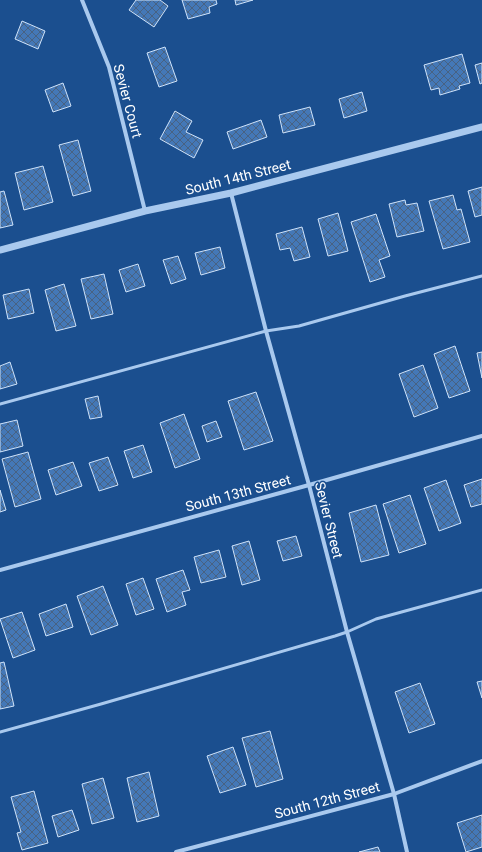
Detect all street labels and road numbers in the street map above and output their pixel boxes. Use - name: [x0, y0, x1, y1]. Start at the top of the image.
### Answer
- street label: Sevier Court: [110, 62, 146, 140]
- street label: South 14th Street: [184, 156, 293, 198]
- street label: South 13th Street: [184, 471, 293, 515]
- street label: Sevier Street: [312, 480, 346, 560]
- street label: South 12th Street: [273, 778, 382, 822]

